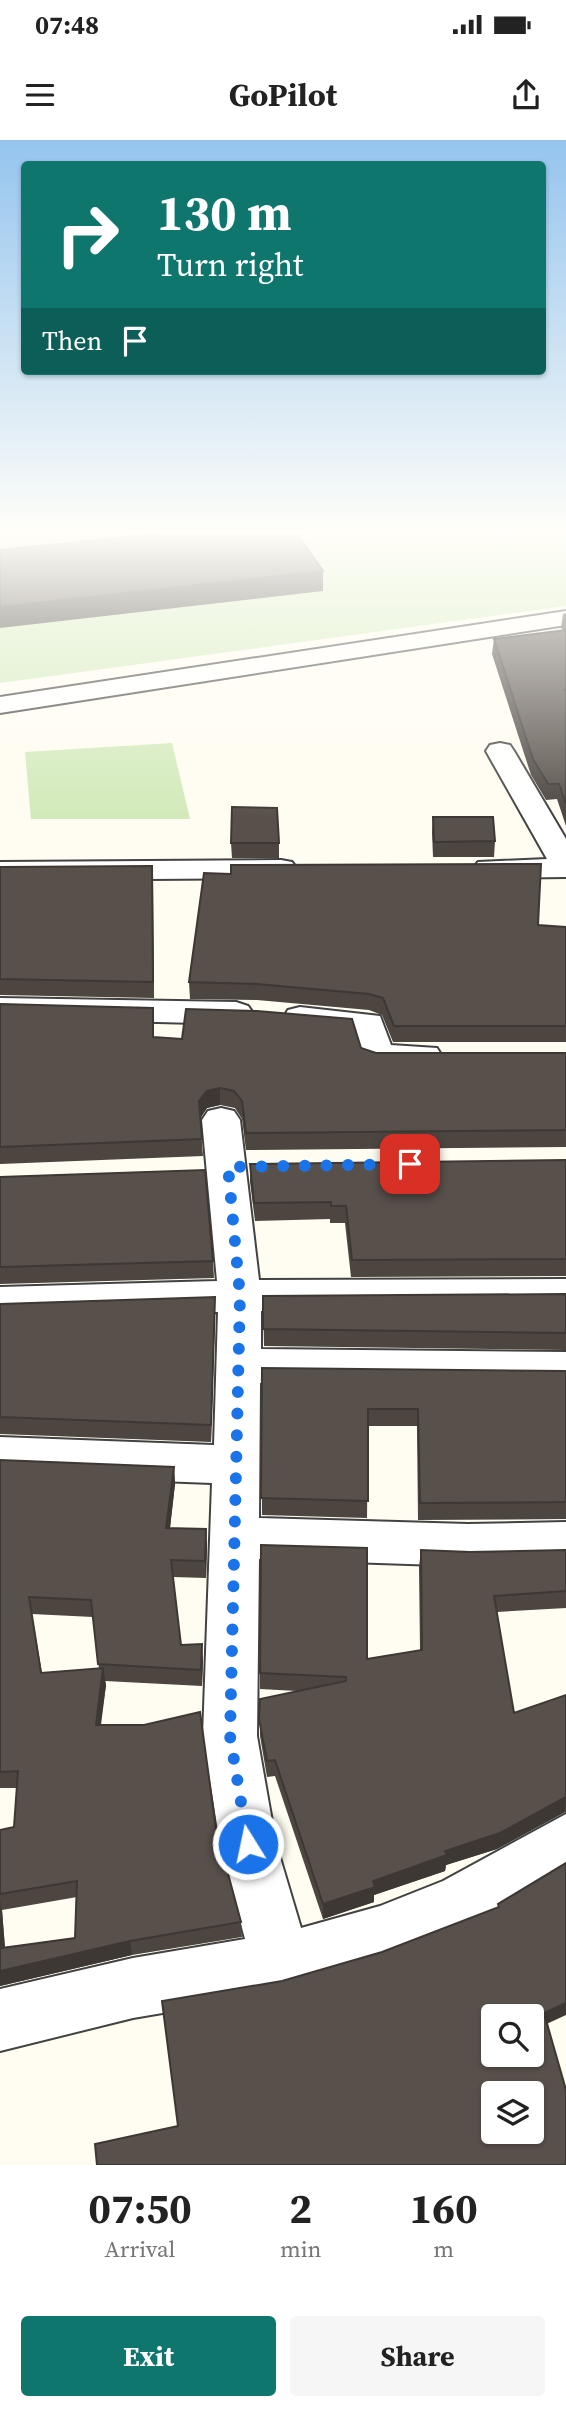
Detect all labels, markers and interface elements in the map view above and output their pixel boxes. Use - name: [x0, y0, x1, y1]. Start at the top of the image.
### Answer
- text: 07:48: [35, 7, 99, 43]
- text: GoPilot: [229, 73, 337, 117]
- icon: menu: [21, 76, 59, 114]
- icon: share: [507, 76, 545, 114]
- text: 130 m: [157, 179, 292, 246]
- icon: right: [42, 189, 133, 280]
- text: Turn right: [157, 243, 303, 287]
- icon: arrive: [116, 322, 154, 360]
- text: Then: [42, 323, 102, 359]
- pin: [380, 1134, 440, 1194]
- icon: arrive: [391, 1145, 429, 1183]
- position arrow: [211, 1807, 285, 1881]
- map controls: [481, 2004, 544, 2144]
- button: search: [481, 2004, 544, 2067]
- button: layers: [481, 2081, 544, 2144]
- text: 07:50: [88, 2179, 192, 2237]
- text: 2: [289, 2179, 312, 2237]
- text: 160: [410, 2179, 478, 2237]
- text: Arrival: [104, 2233, 175, 2265]
- text: min: [280, 2233, 321, 2265]
- text: m: [433, 2233, 454, 2265]
- button: Exit: [21, 2316, 276, 2396]
- button: Share: [290, 2316, 545, 2396]

